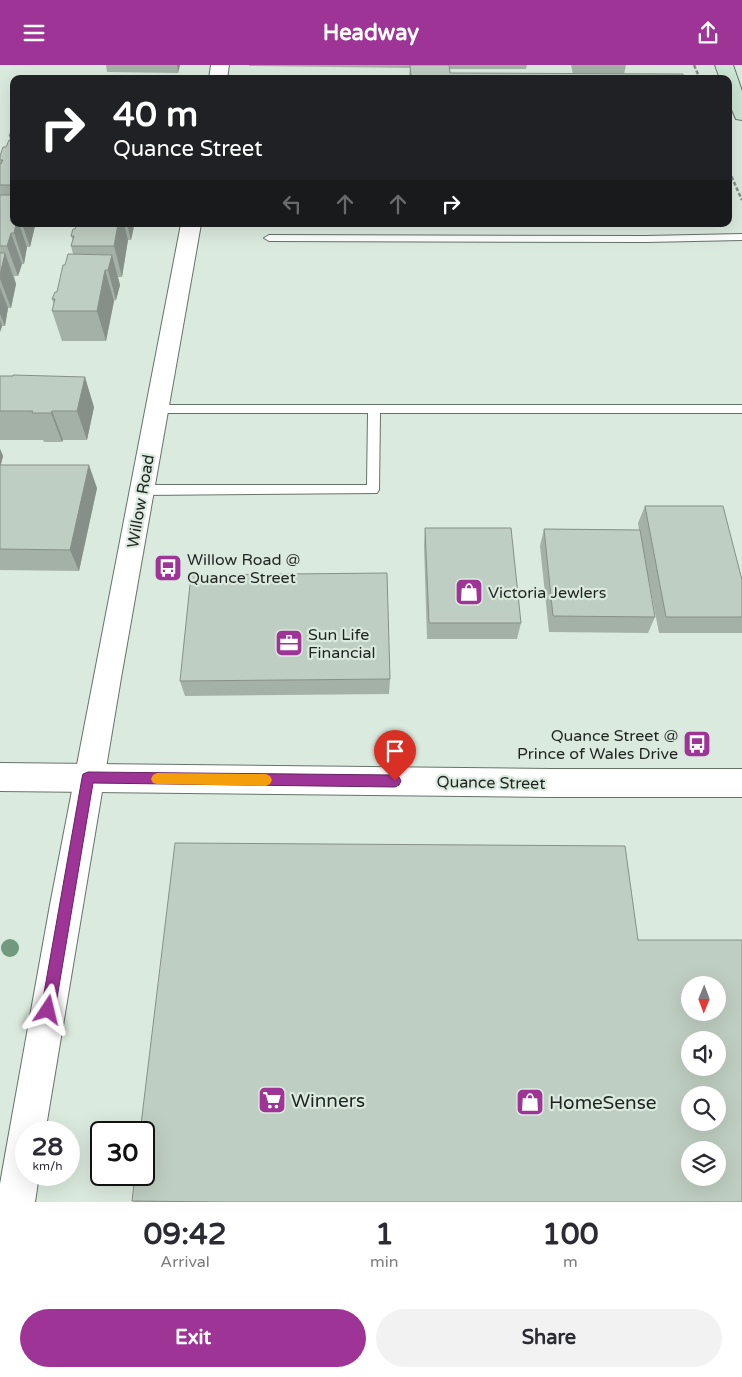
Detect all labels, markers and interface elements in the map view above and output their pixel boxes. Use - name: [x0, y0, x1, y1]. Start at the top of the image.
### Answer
- icon: menu: [20, 19, 48, 47]
- icon: share: [694, 19, 722, 47]
- text: Headway: [323, 20, 419, 46]
- text: 40 m: [113, 94, 198, 136]
- icon: right: [30, 95, 95, 160]
- text: Quance Street: [113, 136, 263, 162]
- icon: left: [278, 190, 306, 218]
- icon: ahead: [331, 190, 359, 218]
- icon: ahead: [384, 190, 412, 218]
- icon: right: [437, 190, 465, 218]
- street label: Willow Road: [123, 453, 159, 550]
- place label: Willow Road @ Quance Street: [187, 550, 300, 588]
- bus stop icon: Willow Road @ Quance Street: [153, 553, 183, 583]
- shop icon: Victoria Jewlers: [454, 577, 484, 607]
- place label: Victoria Jewlers: [488, 583, 606, 603]
- place label: Sun Life Financial: [308, 625, 376, 663]
- office icon: Sun Life Financial: [274, 628, 304, 658]
- place label: Quance Street @ Prince of Wales Drive: [517, 726, 678, 764]
- bus stop icon: Quance Street @ Prince of Wales Drive: [682, 729, 712, 759]
- pin: [374, 730, 416, 781]
- icon: arrive: [381, 737, 409, 765]
- street label: Quance Street: [436, 772, 546, 794]
- north arrow: [681, 976, 726, 1021]
- map controls: [681, 976, 726, 1186]
- position arrow: [21, 983, 73, 1035]
- button: sound: [681, 1031, 726, 1076]
- supermarket icon: Winners: [257, 1085, 287, 1115]
- button: search: [681, 1086, 726, 1131]
- shop icon: HomeSense: [515, 1087, 545, 1117]
- place label: Winners: [291, 1090, 365, 1112]
- place label: HomeSense: [549, 1092, 657, 1114]
- speed limit sign: 30: [90, 1121, 155, 1186]
- text: 28: [32, 1132, 63, 1162]
- button: layers: [681, 1141, 726, 1186]
- text: km/h: [32, 1159, 63, 1173]
- text: 09:42: [143, 1216, 227, 1253]
- text: 1: [375, 1216, 394, 1253]
- text: 100: [542, 1216, 599, 1253]
- text: Arrival: [160, 1252, 210, 1272]
- text: min: [370, 1252, 399, 1272]
- text: m: [563, 1252, 578, 1272]
- button: Exit: [20, 1309, 366, 1367]
- button: Share: [376, 1309, 722, 1367]

